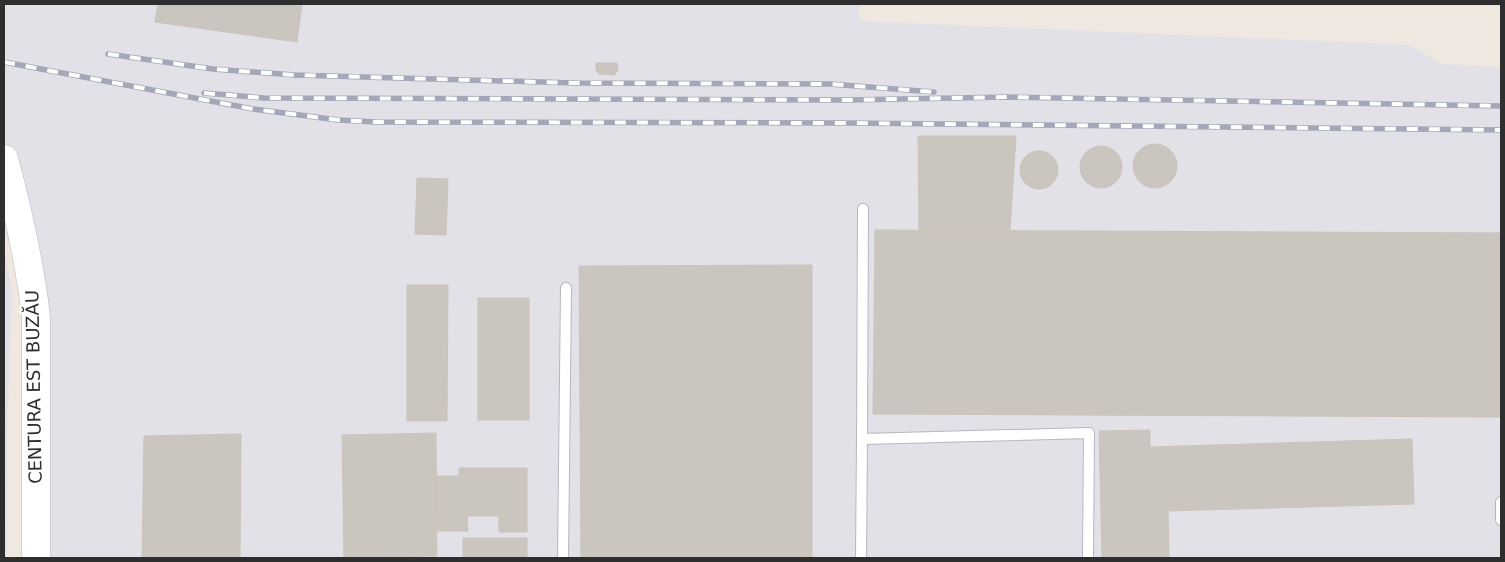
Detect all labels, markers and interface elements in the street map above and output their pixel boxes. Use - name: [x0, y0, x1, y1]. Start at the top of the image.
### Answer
- street label: CENTURA EST BUZĂU: [21, 290, 46, 484]

